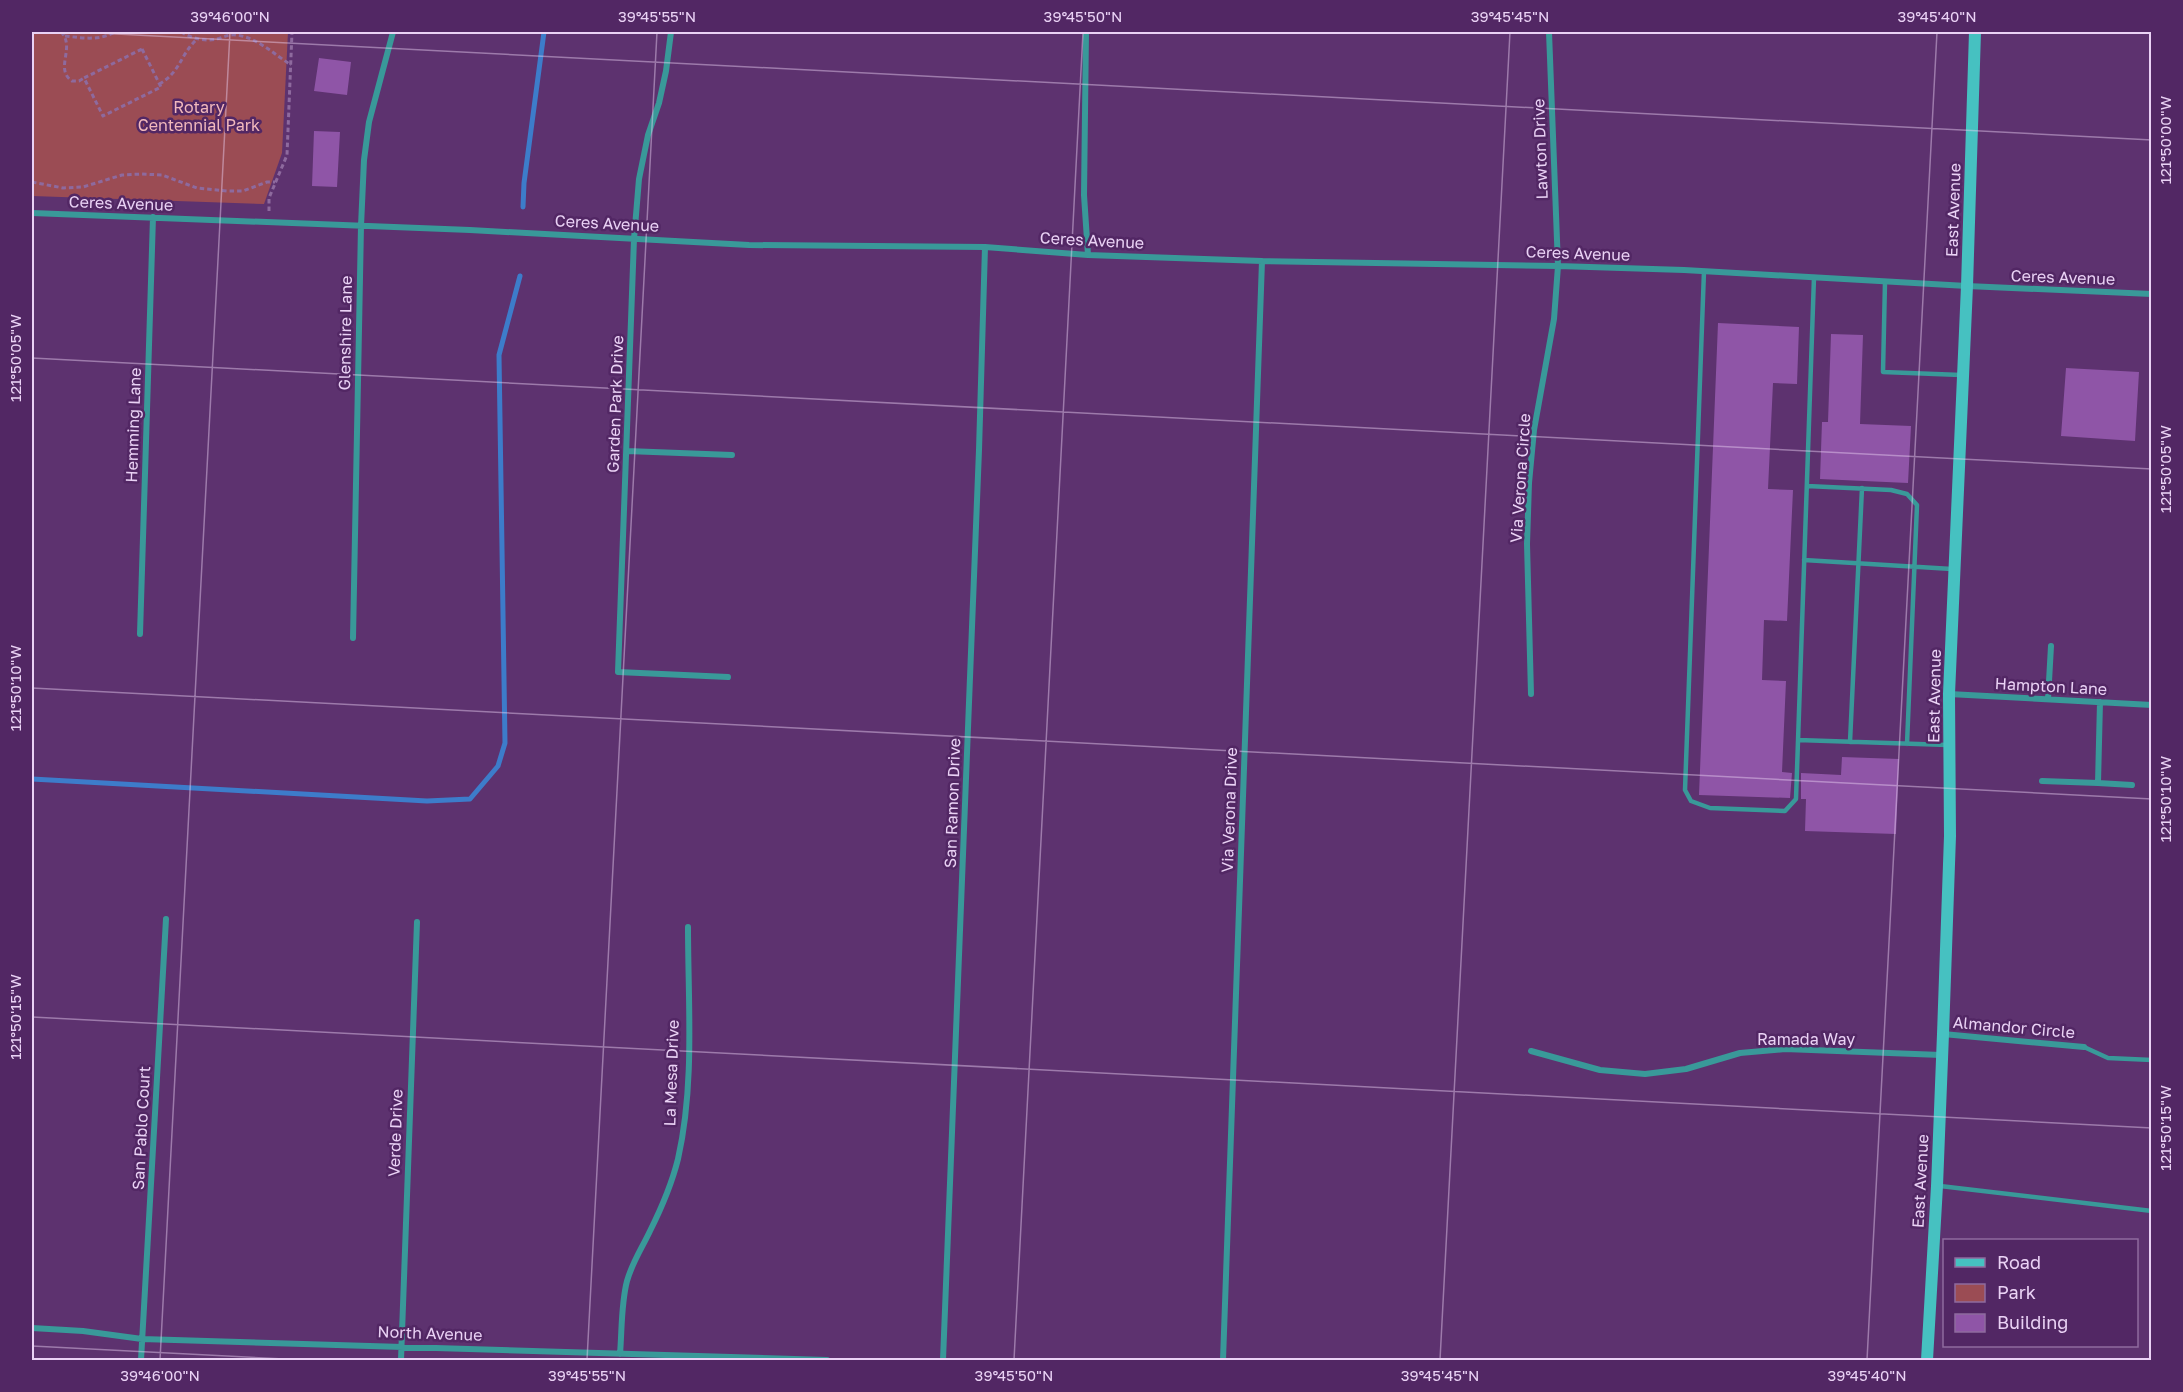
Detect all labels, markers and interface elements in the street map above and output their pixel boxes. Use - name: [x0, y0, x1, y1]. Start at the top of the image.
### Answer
- text: 39°46'00"N: [190, 7, 270, 25]
- text: 39°45'55"N: [618, 7, 696, 25]
- text: 39°45'50"N: [1044, 7, 1122, 25]
- text: 39°45'45"N: [1471, 7, 1549, 25]
- text: 39°45'40"N: [1897, 7, 1977, 25]
- text: 121°50'00"W: [2156, 96, 2174, 184]
- park label: Rotary Centennial Park: [138, 97, 260, 135]
- street label: Lawton Drive: [1528, 98, 1552, 200]
- street label: East Avenue: [1941, 163, 1965, 257]
- street label: Ceres Avenue: [68, 191, 174, 215]
- street label: Ceres Avenue: [554, 210, 660, 236]
- street label: Ceres Avenue: [1039, 227, 1145, 253]
- street label: Ceres Avenue: [1525, 241, 1631, 265]
- street label: Ceres Avenue: [2010, 265, 2116, 289]
- street label: Glenshire Lane: [334, 275, 356, 391]
- text: 121°50'05"W: [6, 314, 24, 402]
- street label: Garden Park Drive: [603, 335, 627, 473]
- street label: Hemming Lane: [121, 367, 145, 483]
- street label: Via Verona Circle: [1505, 413, 1535, 543]
- text: 121°50'05"W: [2156, 425, 2174, 513]
- text: 121°50'10"W: [6, 645, 24, 731]
- street label: East Avenue: [1923, 649, 1945, 743]
- street label: Hampton Lane: [1994, 673, 2108, 699]
- street label: San Ramon Drive: [940, 738, 964, 868]
- street label: Via Verona Drive: [1217, 747, 1241, 873]
- text: 121°50'10"W: [2156, 756, 2174, 842]
- text: 121°50'15"W: [6, 974, 24, 1060]
- street label: Almandor Circle: [1952, 1012, 2076, 1042]
- street label: La Mesa Drive: [659, 1019, 683, 1127]
- street label: Ramada Way: [1757, 1029, 1855, 1049]
- street label: San Pablo Court: [128, 1066, 154, 1190]
- text: 121°50'15"W: [2156, 1085, 2174, 1171]
- street label: Verde Drive: [383, 1089, 407, 1177]
- street label: East Avenue: [1908, 1134, 1932, 1228]
- legend: [1943, 1239, 2138, 1347]
- text: Road: [1997, 1251, 2041, 1273]
- text: Park: [1997, 1281, 2036, 1303]
- text: Building: [1997, 1311, 2068, 1333]
- street label: North Avenue: [377, 1321, 483, 1345]
- text: 39°46'00"N: [120, 1366, 200, 1384]
- text: 39°45'55"N: [548, 1366, 626, 1384]
- text: 39°45'50"N: [975, 1366, 1053, 1384]
- text: 39°45'45"N: [1401, 1366, 1479, 1384]
- text: 39°45'40"N: [1827, 1366, 1907, 1384]

